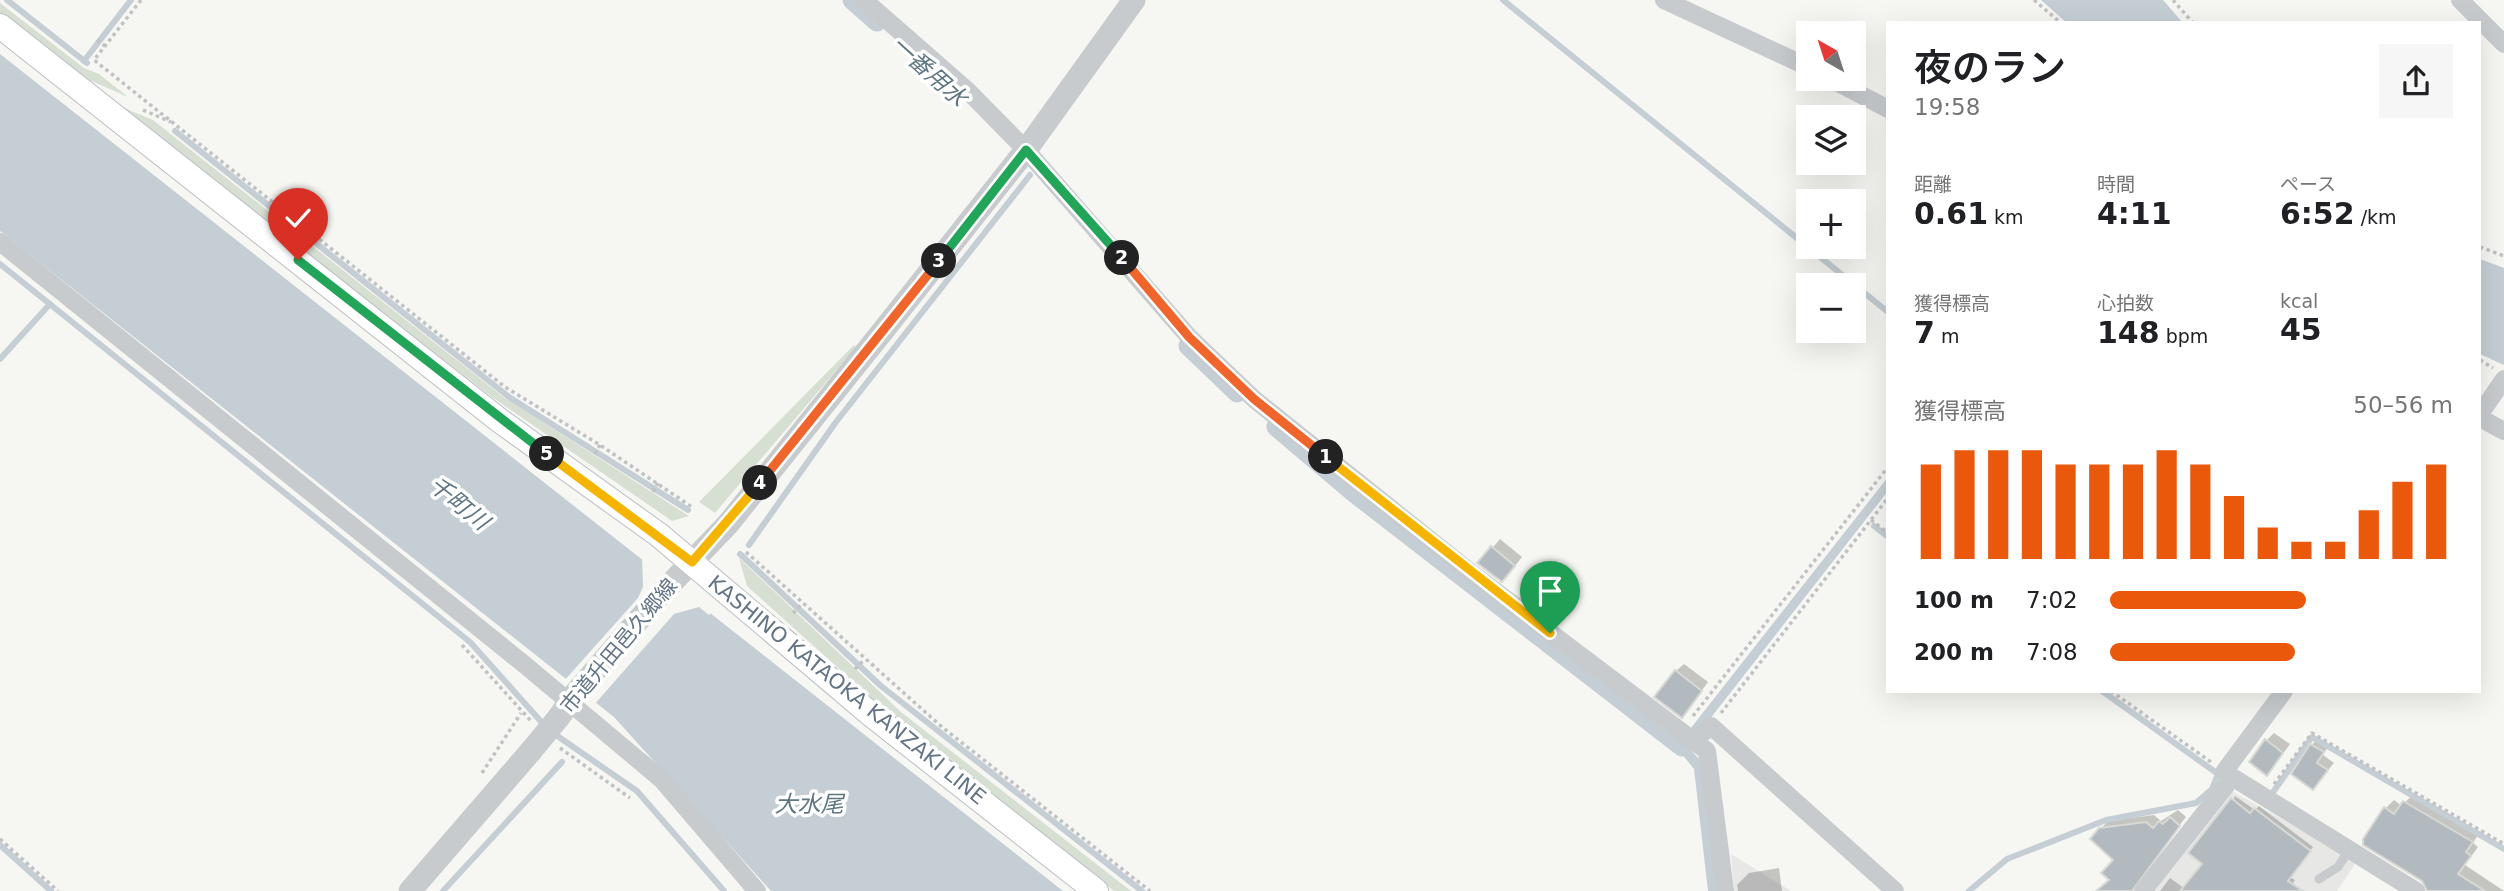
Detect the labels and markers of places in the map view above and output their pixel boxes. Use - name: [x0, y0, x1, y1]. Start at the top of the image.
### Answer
- pin: [268, 188, 328, 260]
- pin: 2: [1104, 240, 1140, 276]
- pin: 3: [922, 244, 956, 278]
- pin: 5: [530, 436, 564, 472]
- pin: 1: [1308, 440, 1344, 475]
- pin: 4: [742, 466, 778, 500]
- pin: [1520, 561, 1580, 633]

